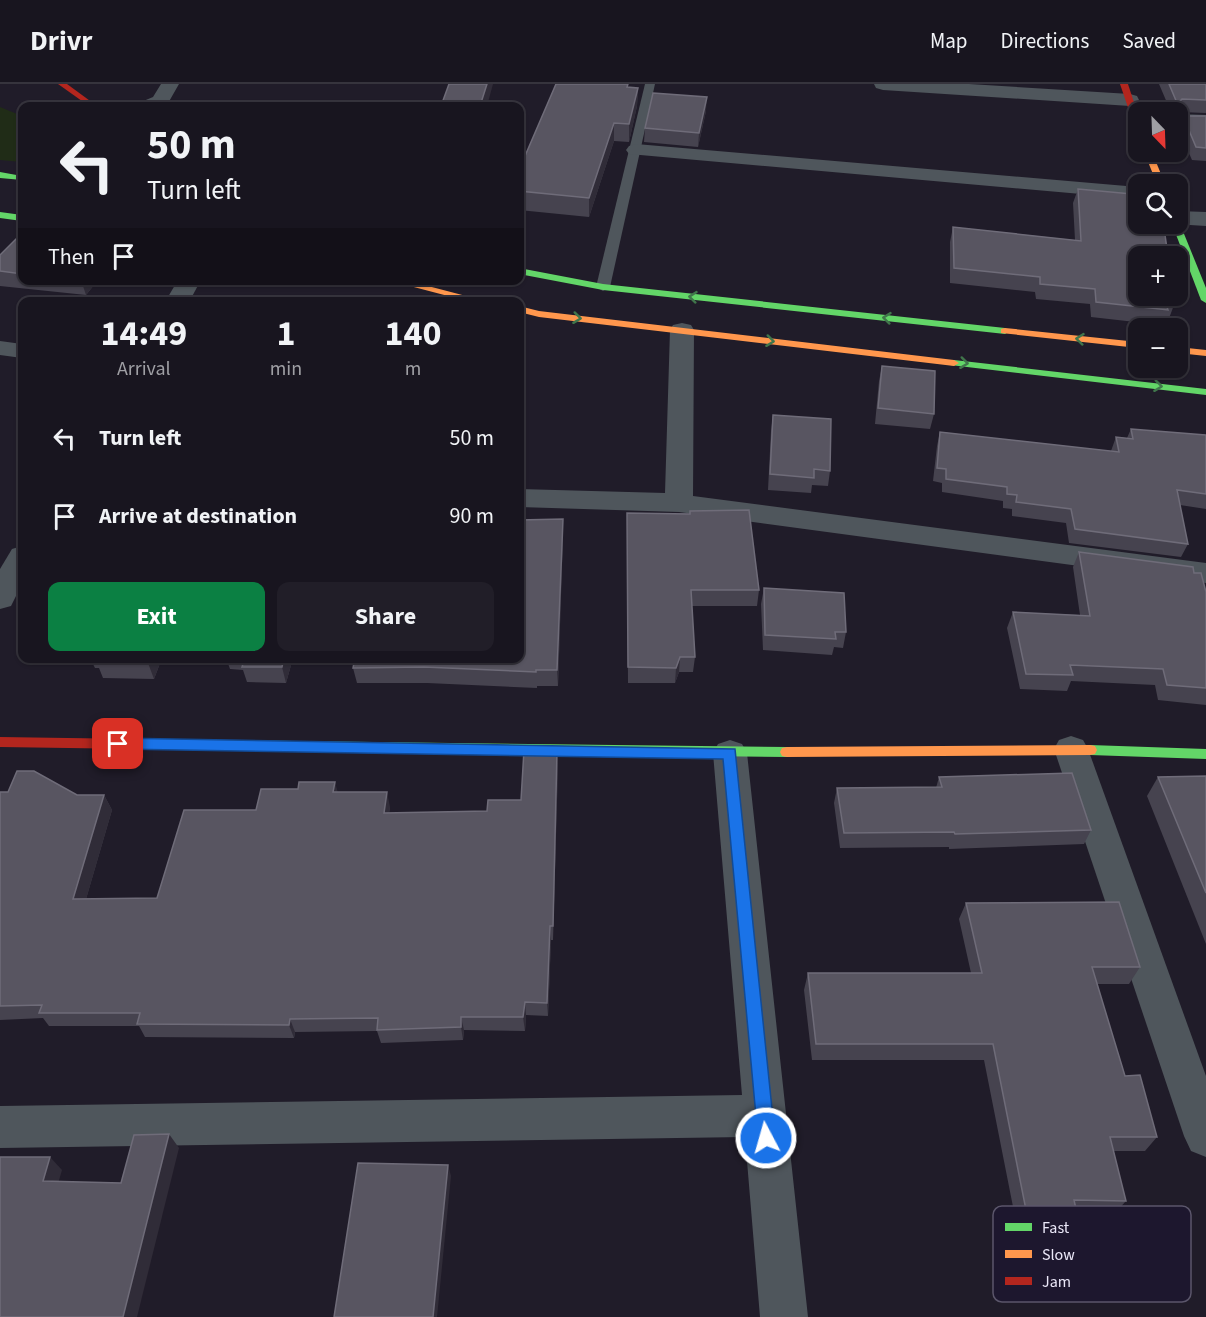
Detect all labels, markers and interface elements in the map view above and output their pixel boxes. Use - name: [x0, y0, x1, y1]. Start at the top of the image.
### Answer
- text: Drivr: [30, 21, 92, 61]
- text: Map: [930, 26, 968, 56]
- text: Directions: [1001, 26, 1089, 56]
- text: Saved: [1122, 26, 1176, 56]
- north arrow: [1128, 102, 1188, 162]
- map controls: [1128, 102, 1188, 378]
- text: 50 m: [147, 115, 236, 175]
- icon: left: [48, 126, 126, 204]
- text: Turn left: [147, 171, 241, 210]
- button: search: [1128, 174, 1188, 234]
- icon: arrive: [107, 240, 140, 273]
- text: Then: [48, 241, 95, 273]
- button: +: [1128, 246, 1188, 306]
- one-way arrow: [688, 291, 697, 303]
- text: 14:49: [100, 308, 187, 359]
- text: 1: [276, 308, 295, 359]
- text: 140: [385, 308, 442, 359]
- one-way arrow: [572, 311, 581, 324]
- one-way arrow: [882, 312, 891, 325]
- button: −: [1128, 318, 1188, 378]
- one-way arrow: [1076, 333, 1085, 346]
- one-way arrow: [766, 334, 775, 347]
- text: Arrival: [117, 355, 171, 383]
- text: min: [270, 355, 302, 383]
- text: m: [405, 355, 421, 383]
- one-way arrow: [960, 357, 969, 369]
- one-way arrow: [1153, 379, 1162, 392]
- icon: left: [48, 422, 81, 455]
- text: Turn left: [99, 422, 181, 454]
- text: 50 m: [449, 422, 494, 454]
- icon: arrive: [48, 500, 81, 533]
- text: Arrive at destination: [99, 500, 297, 532]
- text: 90 m: [449, 500, 494, 532]
- button: Exit: [48, 582, 265, 651]
- button: Share: [277, 582, 494, 651]
- pin: [92, 718, 143, 769]
- icon: arrive: [101, 727, 134, 760]
- position arrow: [734, 1106, 798, 1170]
- legend: [993, 1206, 1191, 1302]
- text: Fast: [1042, 1217, 1070, 1239]
- text: Slow: [1042, 1244, 1075, 1266]
- text: Jam: [1042, 1271, 1071, 1293]

